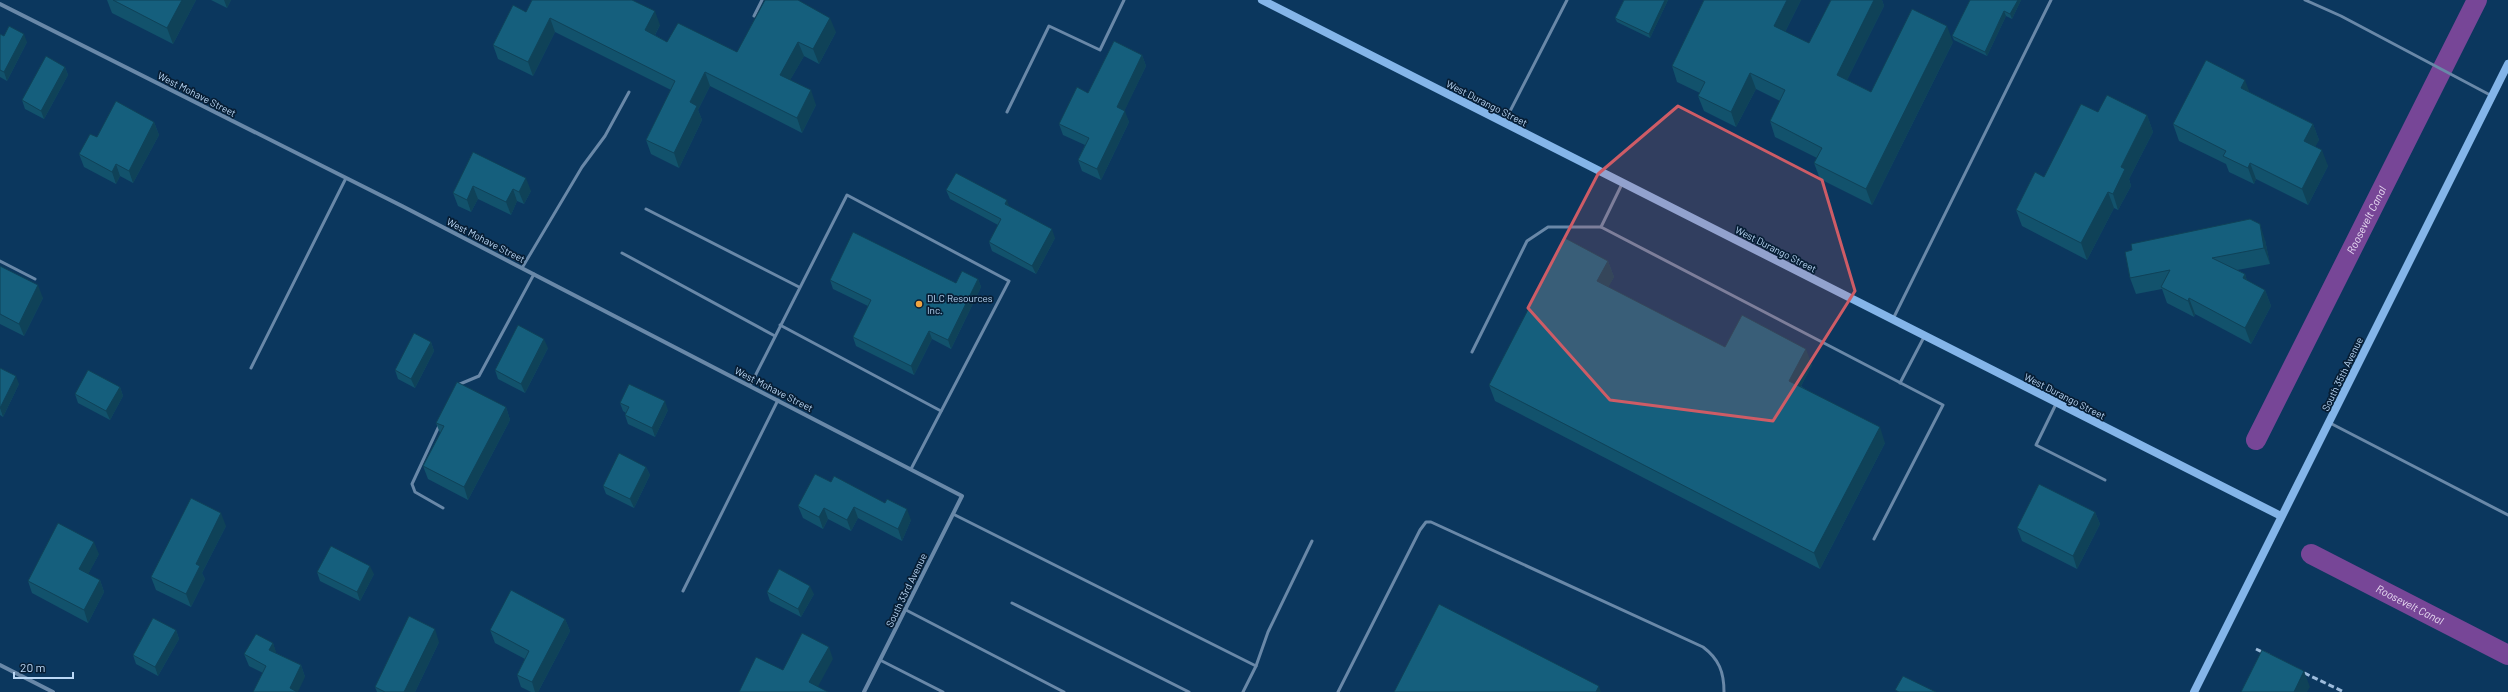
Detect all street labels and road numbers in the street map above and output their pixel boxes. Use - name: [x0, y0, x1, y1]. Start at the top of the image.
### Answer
- street label: West Mohave Street: [156, 69, 238, 119]
- street label: West Durango Street: [1444, 77, 1530, 129]
- street label: West Mohave Street: [445, 215, 527, 265]
- street label: West Durango Street: [1733, 223, 1819, 275]
- street label: South 35th Avenue: [2319, 335, 2365, 413]
- street label: West Mohave Street: [733, 364, 815, 414]
- street label: West Durango Street: [2022, 370, 2108, 422]
- street label: South 33rd Avenue: [883, 551, 929, 629]

